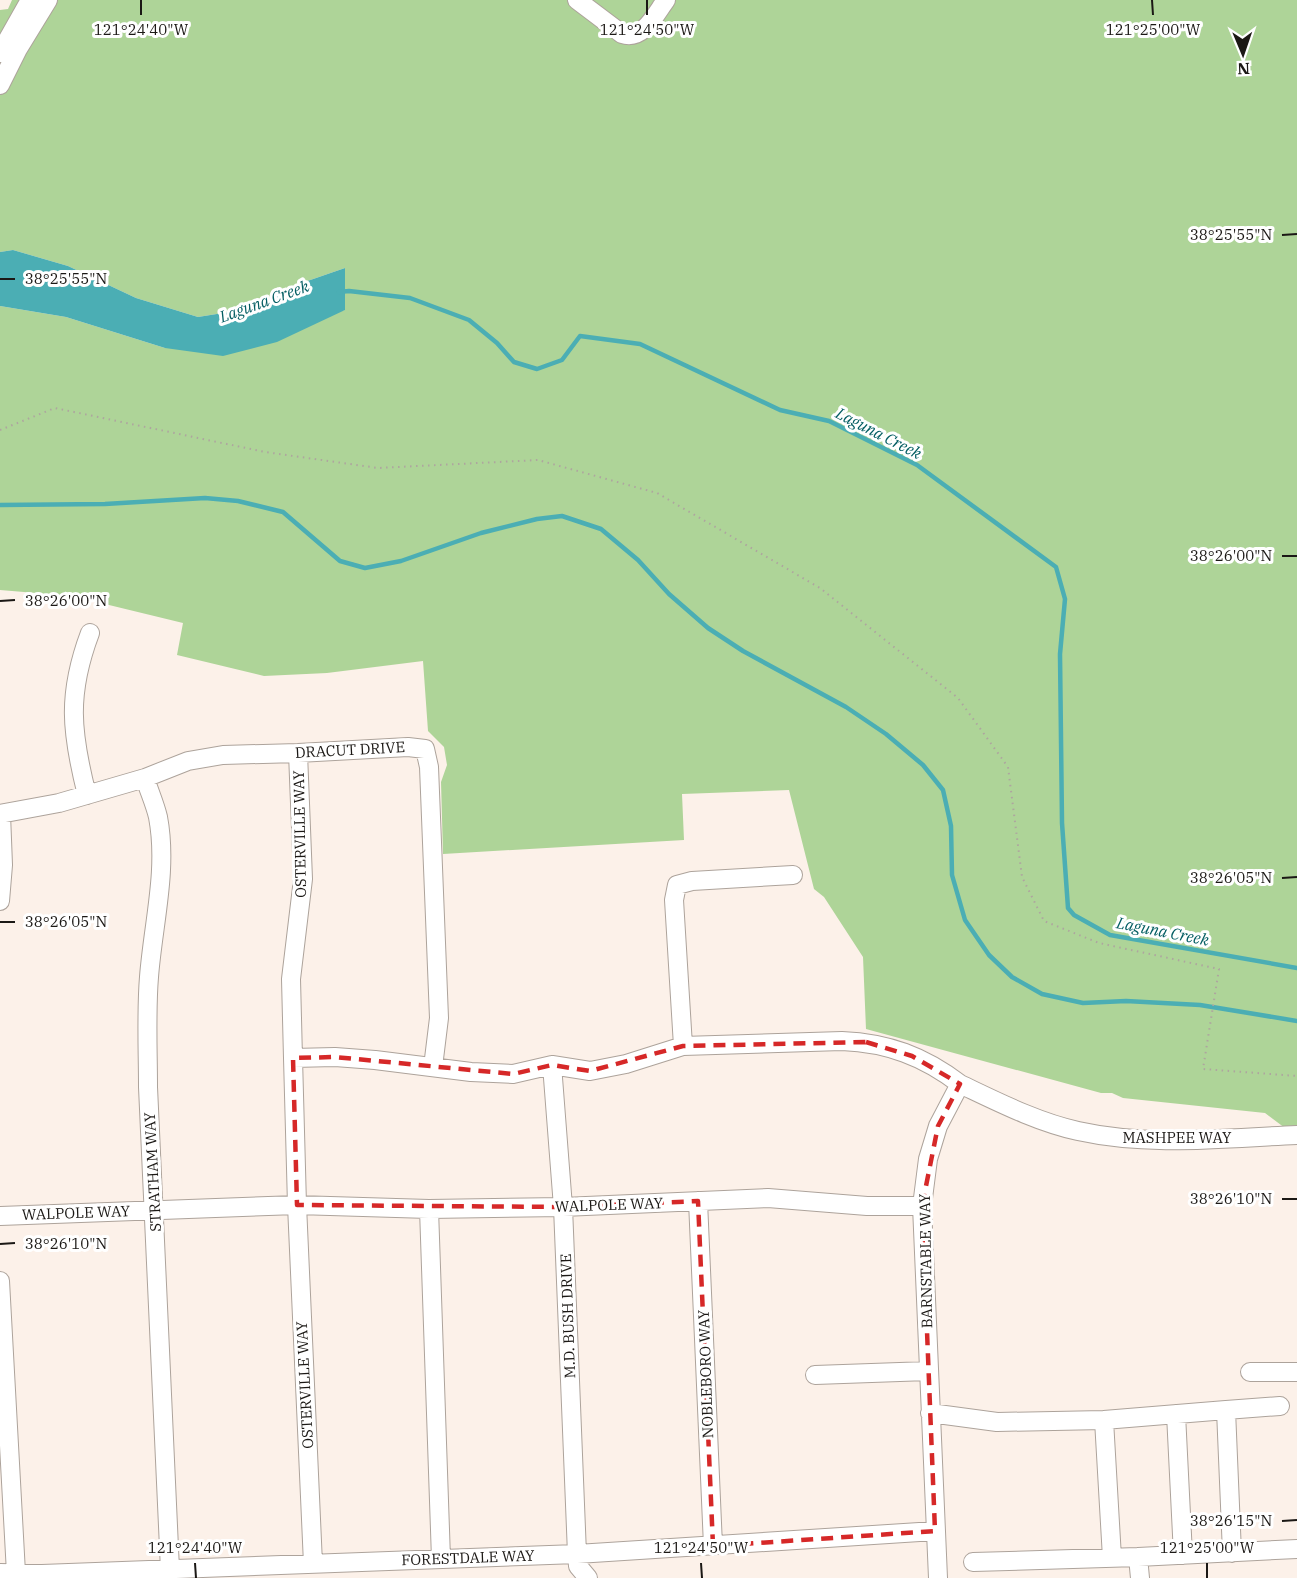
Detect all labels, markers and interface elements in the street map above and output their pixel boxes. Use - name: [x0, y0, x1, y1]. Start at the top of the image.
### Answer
- text: 121°24'40"W: [94, 20, 189, 39]
- text: 121°24'50"W: [600, 20, 695, 39]
- text: 121°25'00"W: [1106, 20, 1201, 39]
- north arrow: [1213, 24, 1273, 84]
- text: N: [1237, 59, 1250, 79]
- text: 38°25'55"N: [1190, 225, 1272, 244]
- text: 38°25'55"N: [25, 269, 107, 288]
- water label: Laguna Creek: [216, 275, 312, 327]
- water label: Laguna Creek: [832, 402, 926, 463]
- text: 38°26'00"N: [1190, 546, 1272, 565]
- text: 38°26'00"N: [25, 591, 107, 610]
- street label: DRACUT DRIVE: [294, 737, 405, 762]
- street label: OSTERVILLE WAY: [289, 770, 310, 898]
- text: 38°26'05"N: [1190, 868, 1272, 887]
- text: 38°26'05"N: [25, 912, 107, 931]
- water label: Laguna Creek: [1114, 912, 1211, 950]
- street label: STRATHAM WAY: [140, 1111, 165, 1232]
- street label: MASHPEE WAY: [1122, 1128, 1232, 1147]
- text: 38°26'10"N: [1190, 1189, 1272, 1208]
- street label: WALPOLE WAY: [555, 1193, 664, 1216]
- street label: BARNSTABLE WAY: [915, 1193, 936, 1329]
- street label: WALPOLE WAY: [22, 1201, 131, 1224]
- text: 38°26'10"N: [25, 1234, 107, 1253]
- street label: M.D. BUSH DRIVE: [556, 1253, 579, 1379]
- street label: NOBLEBORO WAY: [694, 1309, 717, 1439]
- street label: OSTERVILLE WAY: [292, 1320, 317, 1449]
- text: 38°26'15"N: [1190, 1511, 1272, 1530]
- text: 121°24'40"W: [148, 1538, 243, 1557]
- text: 121°24'50"W: [654, 1538, 749, 1557]
- text: 121°25'00"W: [1160, 1538, 1255, 1557]
- street label: FORESTDALE WAY: [401, 1546, 535, 1569]

